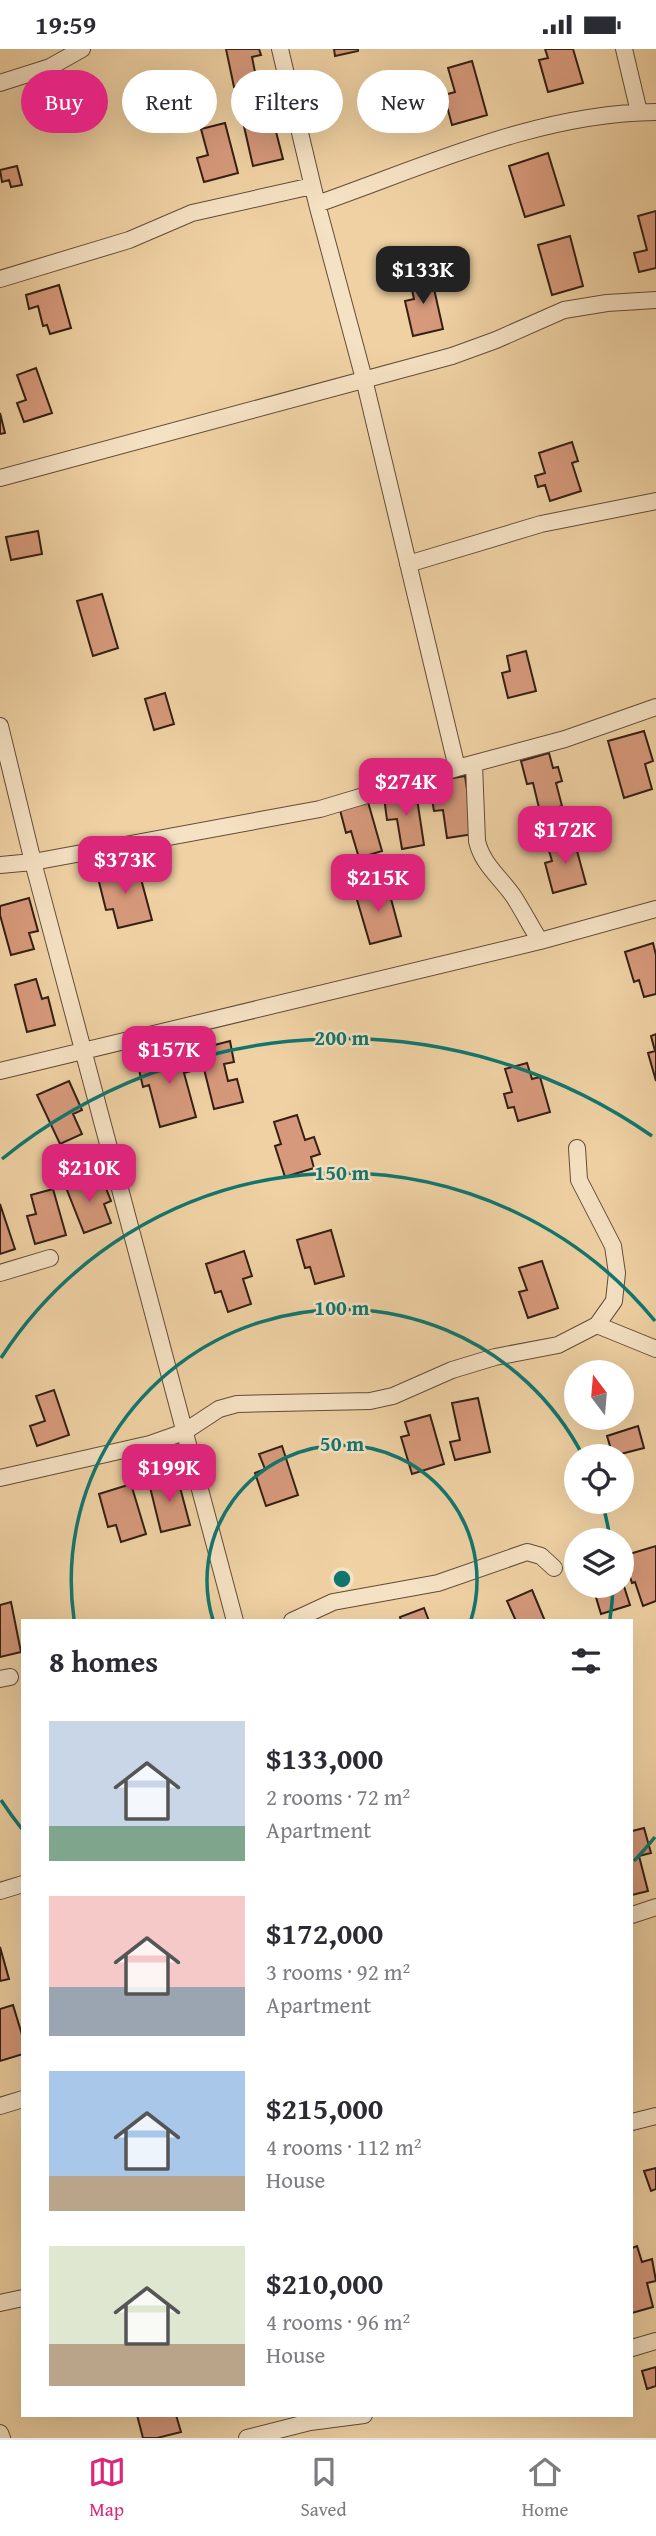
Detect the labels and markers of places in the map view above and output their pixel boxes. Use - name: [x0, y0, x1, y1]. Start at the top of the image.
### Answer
- pin: $133K: [374, 247, 472, 306]
- pin: $274K: [357, 759, 455, 818]
- pin: $172K: [516, 807, 614, 866]
- pin: $373K: [76, 837, 174, 896]
- pin: $215K: [329, 855, 427, 914]
- pin: $157K: [120, 1027, 218, 1086]
- pin: $210K: [40, 1145, 138, 1204]
- pin: $199K: [120, 1445, 218, 1504]
- centre of rings: [330, 1567, 354, 1591]

